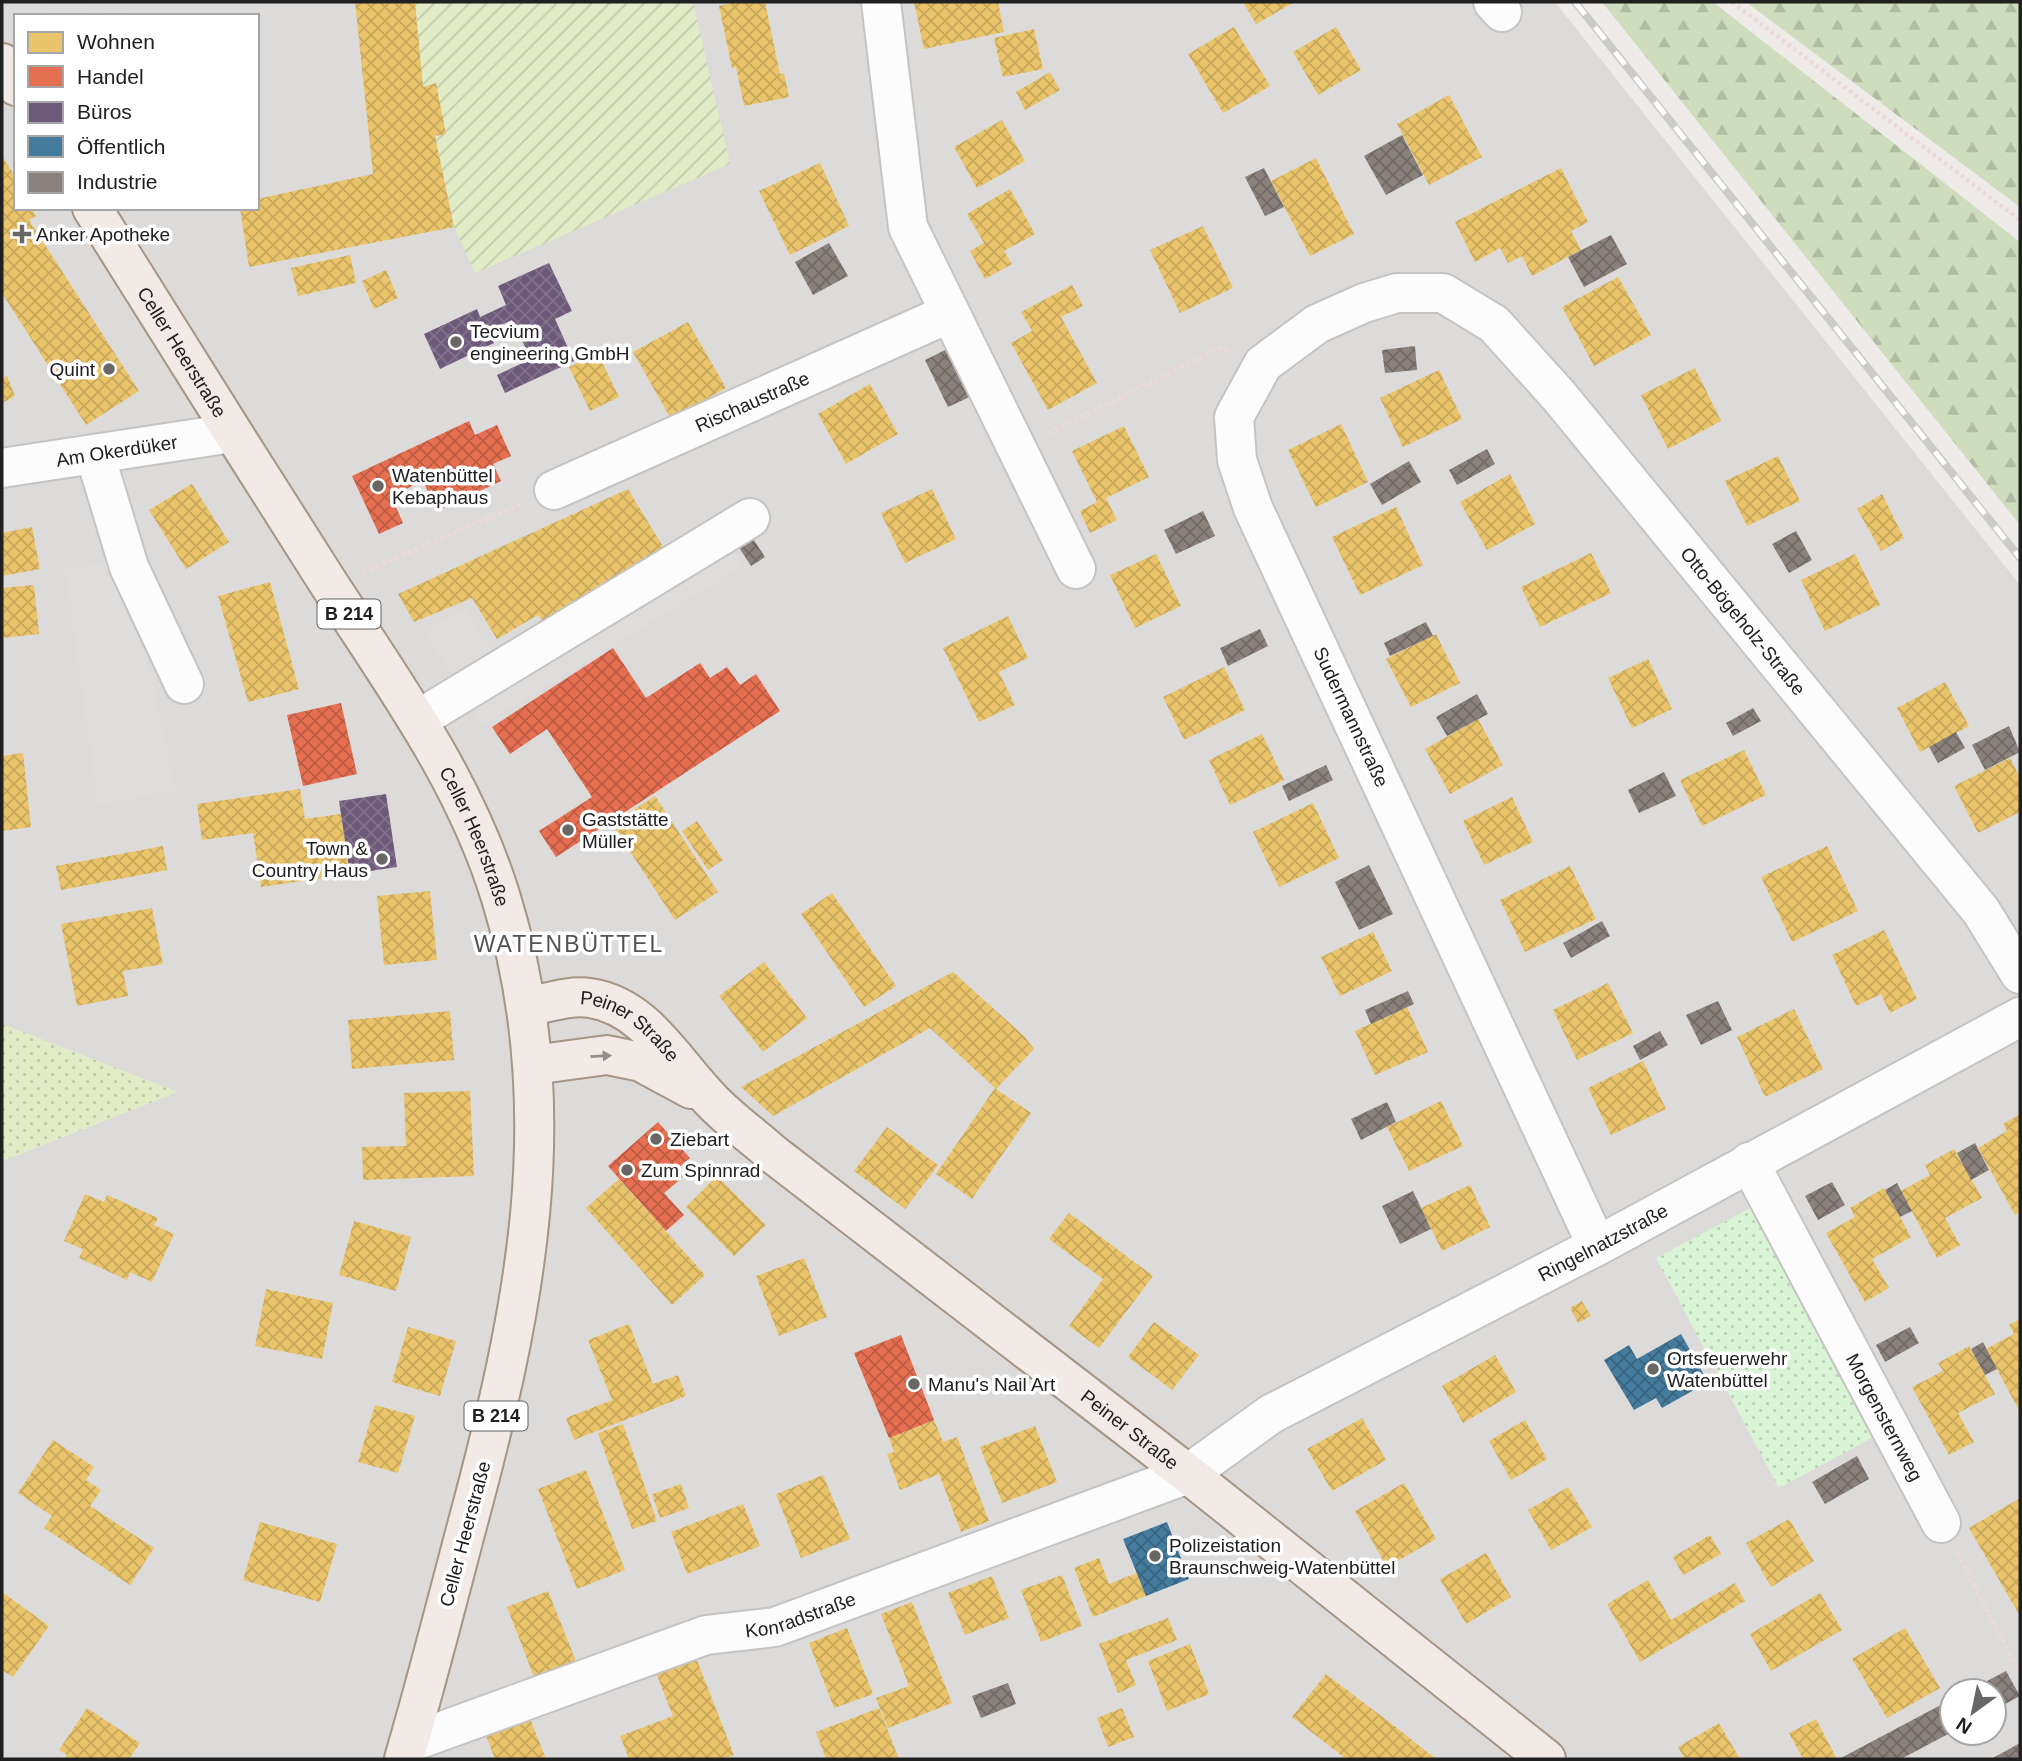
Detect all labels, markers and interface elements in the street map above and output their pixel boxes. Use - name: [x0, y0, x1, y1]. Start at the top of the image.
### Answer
- legend: [14, 14, 259, 210]
- text: Wohnen: [77, 30, 155, 53]
- text: Handel: [77, 65, 144, 88]
- text: Büros: [77, 100, 132, 123]
- text: Öffentlich: [77, 135, 165, 158]
- text: Industrie: [77, 170, 158, 193]
- place label: Anker Apotheke: [36, 224, 170, 245]
- marker: Anker Apotheke: [14, 226, 30, 242]
- street label: Celler Heerstraße: [133, 283, 231, 421]
- place label: Tecvium engineering GmbH: [470, 321, 629, 364]
- marker: Tecvium engineering GmbH: [448, 334, 464, 350]
- place label: Quint: [50, 359, 96, 380]
- marker: Quint: [101, 361, 117, 377]
- street label: Rischaustraße: [692, 367, 812, 436]
- street label: Am Okerdüker: [55, 431, 179, 470]
- place label: Watenbüttel Kebaphaus: [392, 465, 493, 508]
- marker: Watenbüttel Kebaphaus: [370, 478, 386, 494]
- street label: Otto-Bögeholz-Straße: [1677, 543, 1810, 699]
- road number: B 214: [318, 600, 380, 628]
- street label: Sudermannstraße: [1309, 644, 1393, 790]
- street label: Celler Heerstraße: [436, 763, 513, 909]
- place label: Gaststätte Müller: [582, 809, 669, 852]
- marker: Gaststätte Müller: [560, 822, 576, 838]
- place label: Town & Country Haus: [252, 838, 368, 881]
- marker: Town & Country Haus: [374, 851, 390, 867]
- district label: WATENBÜTTEL: [474, 931, 664, 957]
- street label: Peiner Straße: [579, 987, 684, 1066]
- one-way arrow: [590, 1051, 612, 1062]
- place label: Ziebart: [670, 1129, 730, 1150]
- marker: Ziebart: [648, 1131, 664, 1147]
- place label: Zum Spinnrad: [641, 1160, 760, 1181]
- marker: Zum Spinnrad: [619, 1162, 635, 1178]
- street label: Ringelnatzstraße: [1534, 1199, 1671, 1285]
- place label: Ortsfeuerwehr Watenbüttel: [1667, 1348, 1788, 1391]
- street label: Morgensternweg: [1842, 1350, 1927, 1485]
- marker: Ortsfeuerwehr Watenbüttel: [1645, 1361, 1661, 1377]
- place label: Manu's Nail Art: [928, 1374, 1056, 1395]
- marker: Manu's Nail Art: [906, 1376, 922, 1392]
- street label: Peiner Straße: [1077, 1385, 1183, 1473]
- road number: B 214: [464, 1401, 528, 1430]
- street label: Celler Heerstraße: [435, 1459, 495, 1609]
- place label: Polizeistation Braunschweig-Watenbüttel: [1169, 1535, 1395, 1578]
- marker: Polizeistation Braunschweig-Watenbüttel: [1147, 1548, 1163, 1564]
- street label: Konradstraße: [744, 1588, 858, 1641]
- north arrow: [1938, 1677, 2008, 1747]
- text: N: [1953, 1713, 1975, 1738]

